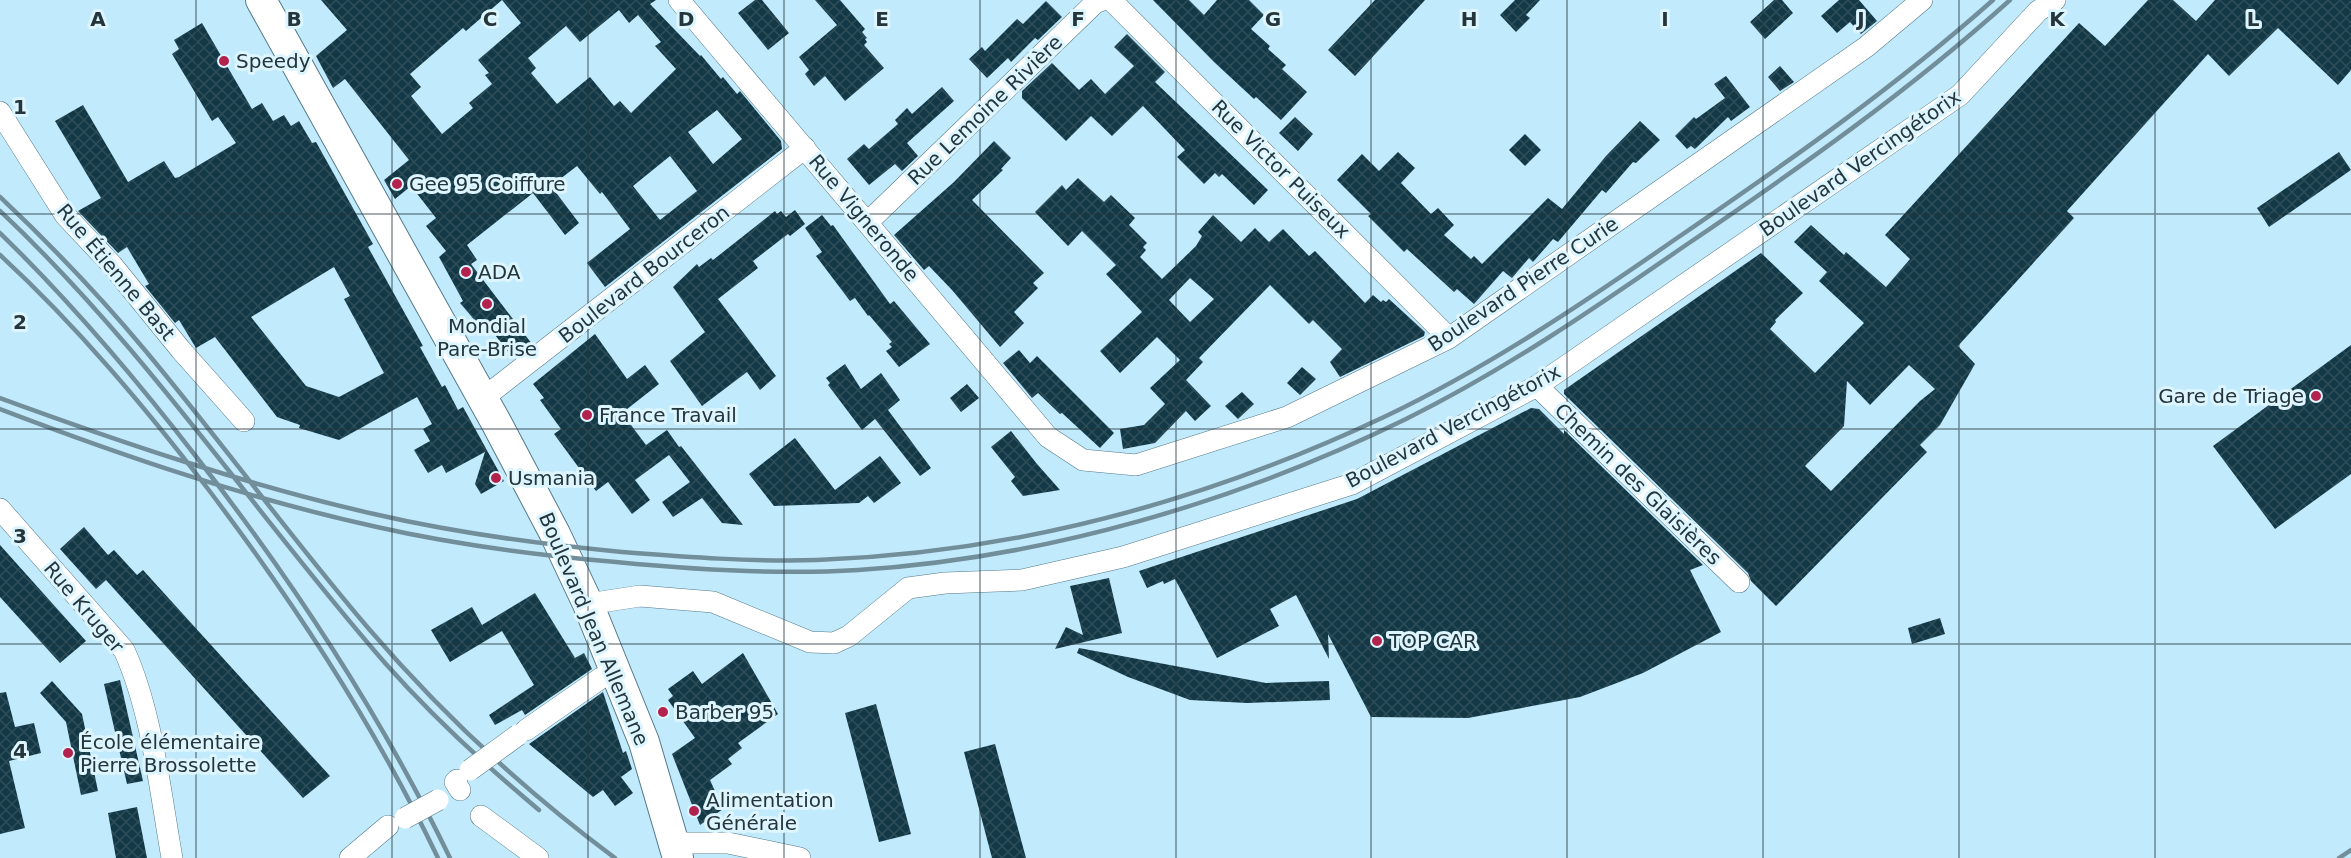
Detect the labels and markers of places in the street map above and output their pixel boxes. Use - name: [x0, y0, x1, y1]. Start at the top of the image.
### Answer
- place label: Speedy: [236, 49, 311, 73]
- marker: Speedy: [217, 54, 231, 68]
- place label: Gee 95 Coiffure: [409, 172, 566, 196]
- marker: Gee 95 Coiffure: [390, 177, 404, 191]
- place label: ADA: [478, 260, 521, 284]
- marker: ADA: [459, 265, 473, 279]
- marker: Mondial Pare-Brise: [480, 297, 494, 311]
- place label: Mondial Pare-Brise: [437, 314, 537, 361]
- place label: Gare de Triage: [2158, 384, 2304, 408]
- marker: Gare de Triage: [2309, 389, 2323, 403]
- place label: France Travail: [599, 403, 737, 427]
- marker: France Travail: [580, 408, 594, 422]
- place label: Usmania: [508, 466, 595, 490]
- marker: Usmania: [489, 471, 503, 485]
- place label: TOP CAR: [1388, 629, 1477, 653]
- marker: TOP CAR: [1370, 634, 1384, 648]
- place label: Barber 95: [675, 700, 774, 724]
- marker: Barber 95: [656, 705, 670, 719]
- place label: École élémentaire Pierre Brossolette: [80, 730, 260, 777]
- marker: École élémentaire Pierre Brossolette: [61, 746, 75, 760]
- place label: Alimentation Générale: [706, 788, 834, 835]
- marker: Alimentation Générale: [687, 804, 701, 818]

